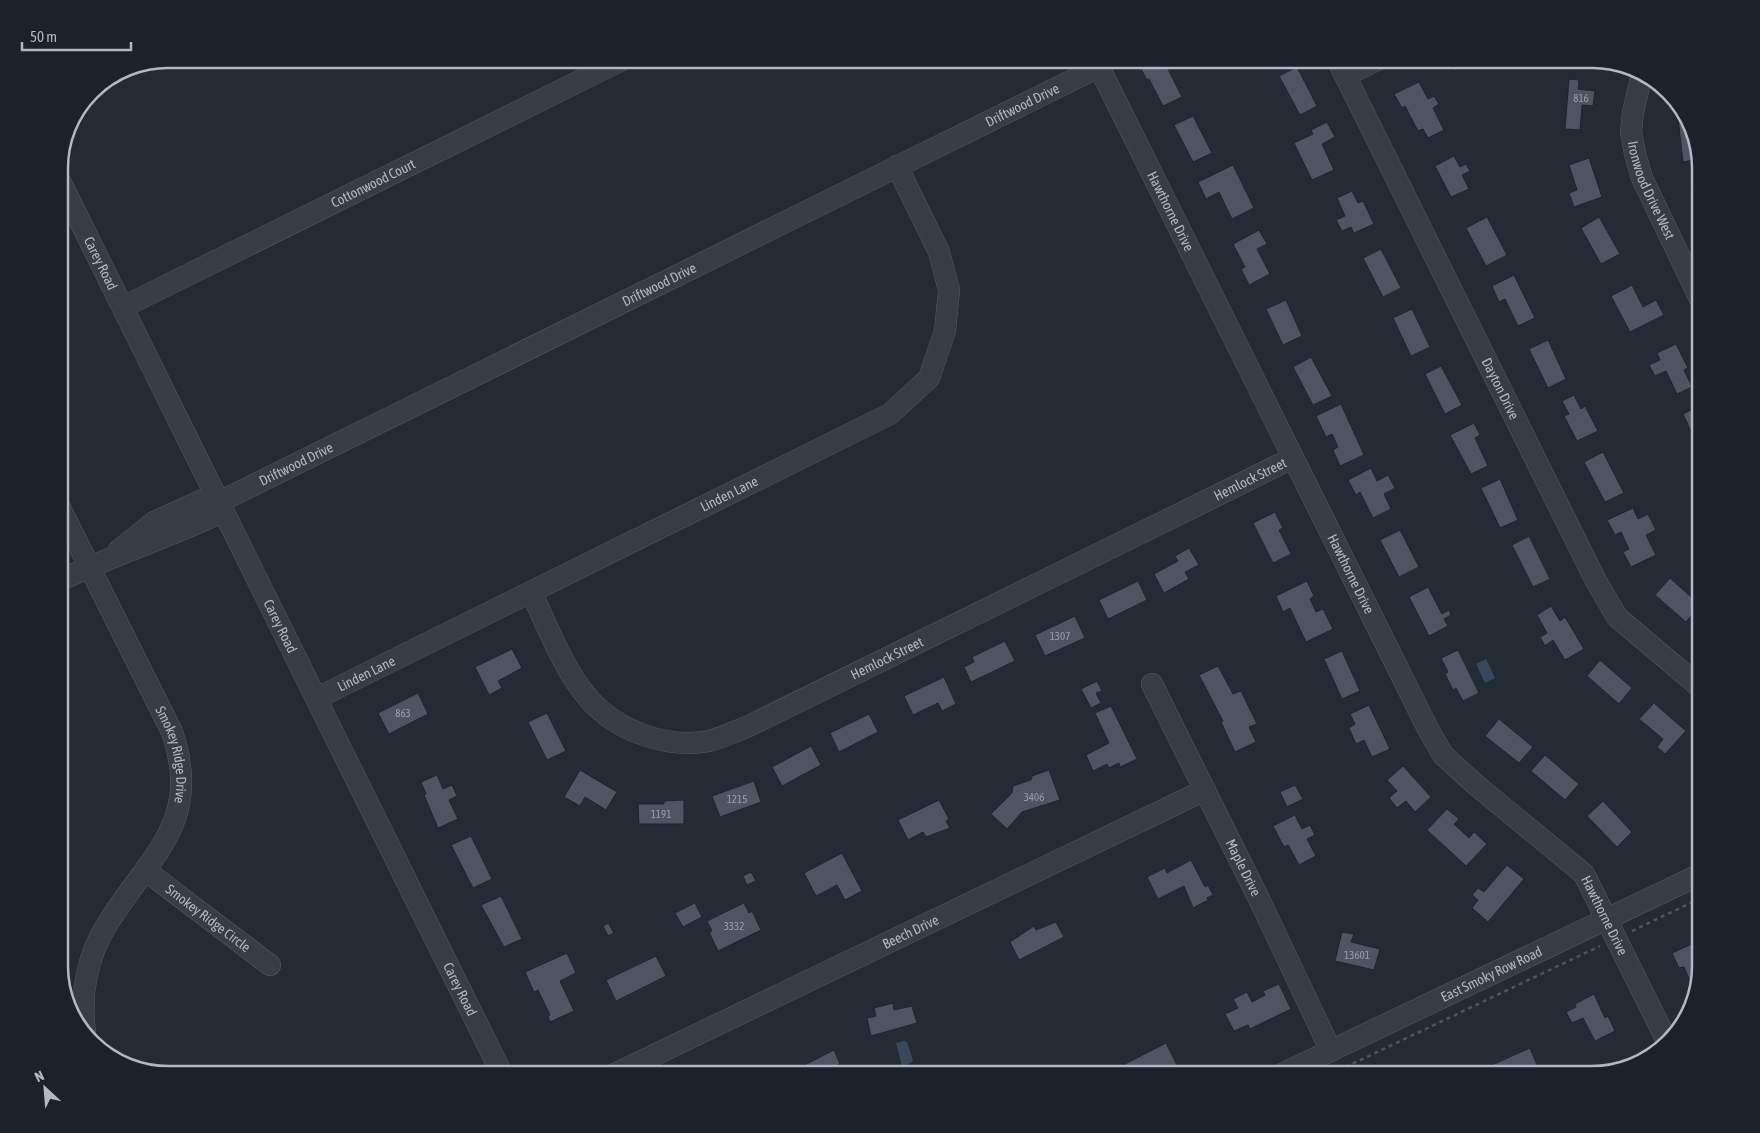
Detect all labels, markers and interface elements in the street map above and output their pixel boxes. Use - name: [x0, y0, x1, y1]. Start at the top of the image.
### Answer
- scale bar: [22, 20, 131, 52]
- text: 50 m: [30, 28, 57, 45]
- street label: Driftwood Drive: [983, 80, 1062, 130]
- house number: 816: [1573, 92, 1589, 104]
- street label: Ironwood Drive West: [1625, 140, 1678, 242]
- street label: Cottonwood Court: [328, 156, 418, 211]
- street label: Hawthorne Drive: [1144, 169, 1197, 254]
- street label: Carey Road: [81, 234, 121, 293]
- street label: Driftwood Drive: [620, 259, 699, 309]
- street label: Dayton Drive: [1479, 355, 1523, 422]
- street label: Driftwood Drive: [257, 439, 336, 489]
- street label: Hemlock Street: [1211, 454, 1289, 504]
- street label: Linden Lane: [698, 473, 761, 515]
- street label: Hawthorne Drive: [1324, 531, 1377, 616]
- street label: Carey Road: [260, 597, 300, 656]
- house number: 1307: [1050, 630, 1070, 642]
- street label: Hemlock Street: [848, 633, 926, 683]
- street label: Linden Lane: [335, 653, 398, 695]
- street label: Smokey Ridge Drive: [152, 703, 189, 805]
- house number: 863: [395, 707, 411, 719]
- house number: 3406: [1024, 791, 1044, 803]
- house number: 1215: [727, 793, 747, 805]
- house number: 1191: [651, 808, 671, 820]
- street label: Maple Drive: [1222, 836, 1264, 899]
- street label: Hawthorne Drive: [1578, 873, 1631, 958]
- street label: Smokey Ridge Circle: [163, 881, 254, 955]
- street label: Beech Drive: [880, 911, 941, 952]
- house number: 3332: [724, 920, 744, 932]
- street label: East Smoky Row Road: [1438, 943, 1545, 1005]
- house number: 13601: [1344, 949, 1370, 961]
- street label: Carey Road: [440, 960, 480, 1019]
- north arrow: [20, 1063, 70, 1113]
- text: N: [32, 1067, 47, 1085]

